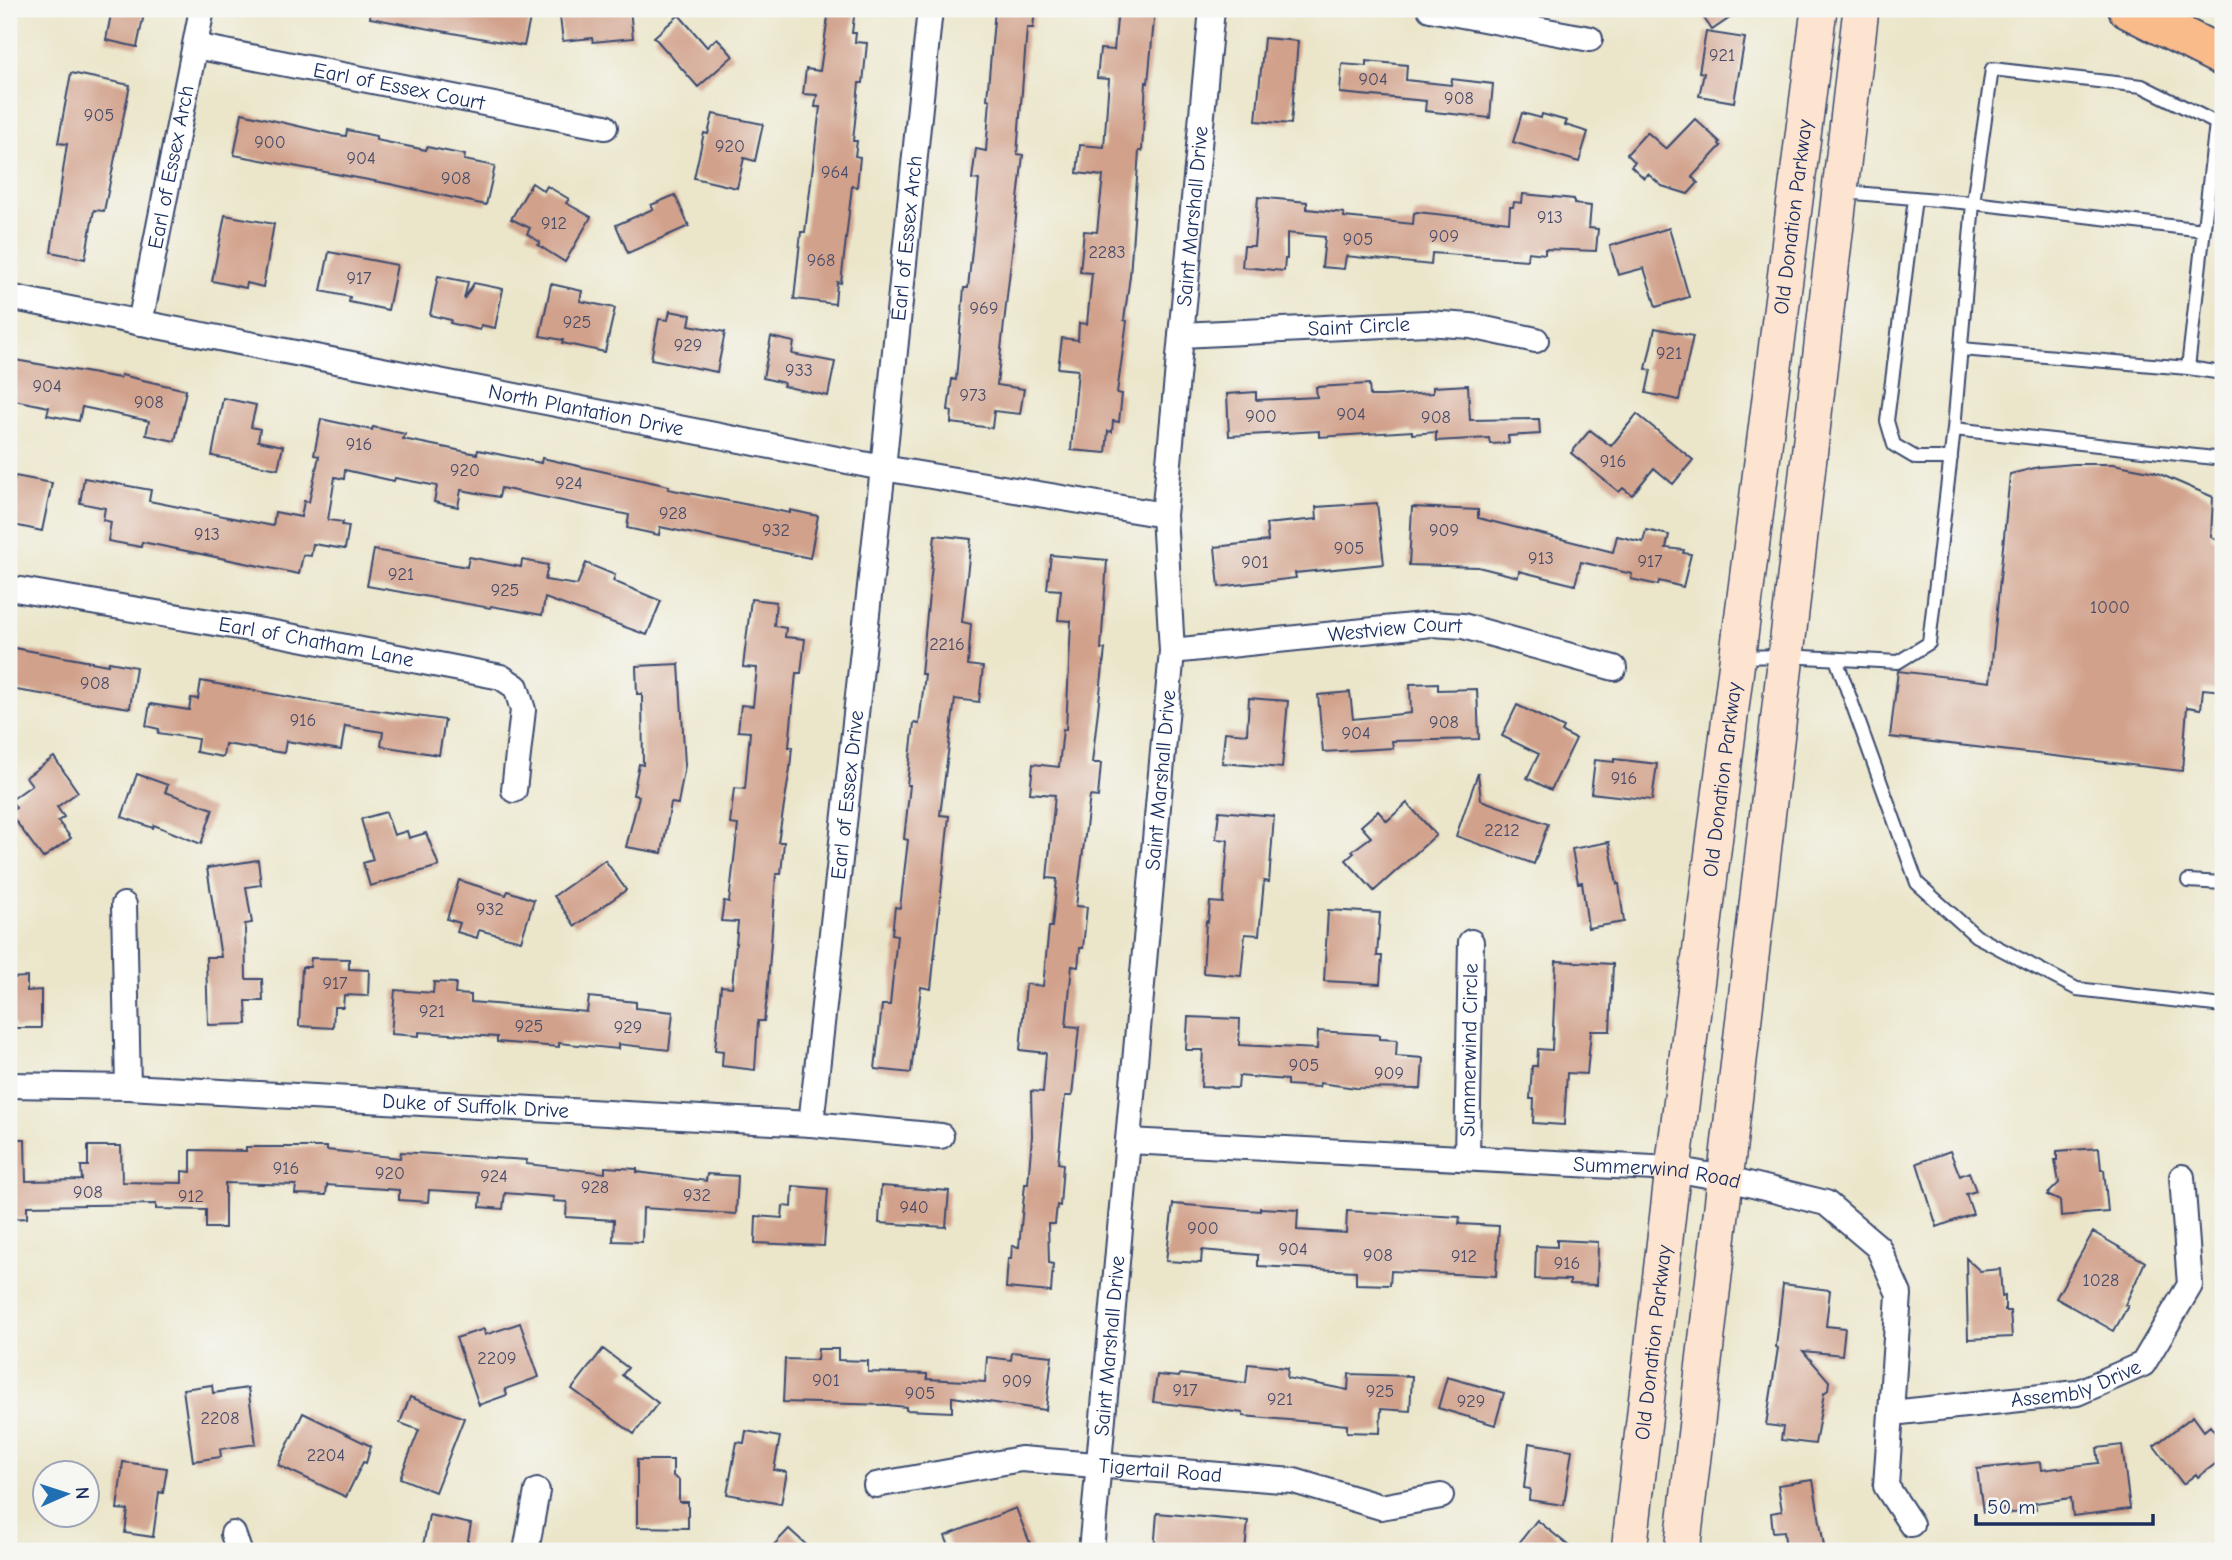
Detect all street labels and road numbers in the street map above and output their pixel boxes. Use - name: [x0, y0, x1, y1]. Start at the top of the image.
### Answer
- street label: Earl of Essex Court: [311, 58, 488, 115]
- street label: Earl of Essex Arch: [143, 83, 199, 251]
- street label: Old Donation Parkway: [1769, 118, 1817, 316]
- street label: Saint Marshall Drive: [1172, 125, 1213, 307]
- street label: Earl of Essex Arch: [886, 154, 927, 322]
- street label: Saint Circle: [1307, 312, 1411, 341]
- street label: North Plantation Drive: [486, 379, 686, 441]
- street label: Earl of Chatham Lane: [217, 612, 416, 672]
- street label: Westview Court: [1326, 612, 1464, 647]
- street label: Old Donation Parkway: [1698, 680, 1746, 878]
- street label: Saint Marshall Drive: [1140, 689, 1180, 871]
- street label: Earl of Essex Drive: [826, 709, 868, 881]
- street label: Summerwind Circle: [1455, 963, 1483, 1137]
- street label: Duke of Suffolk Drive: [381, 1089, 569, 1123]
- street label: Summerwind Road: [1573, 1152, 1743, 1194]
- street label: Old Donation Parkway: [1630, 1243, 1676, 1441]
- street label: Saint Marshall Drive: [1089, 1255, 1130, 1437]
- street label: Assembly Drive: [2009, 1354, 2144, 1412]
- street label: Tigertail Road: [1098, 1453, 1223, 1487]

